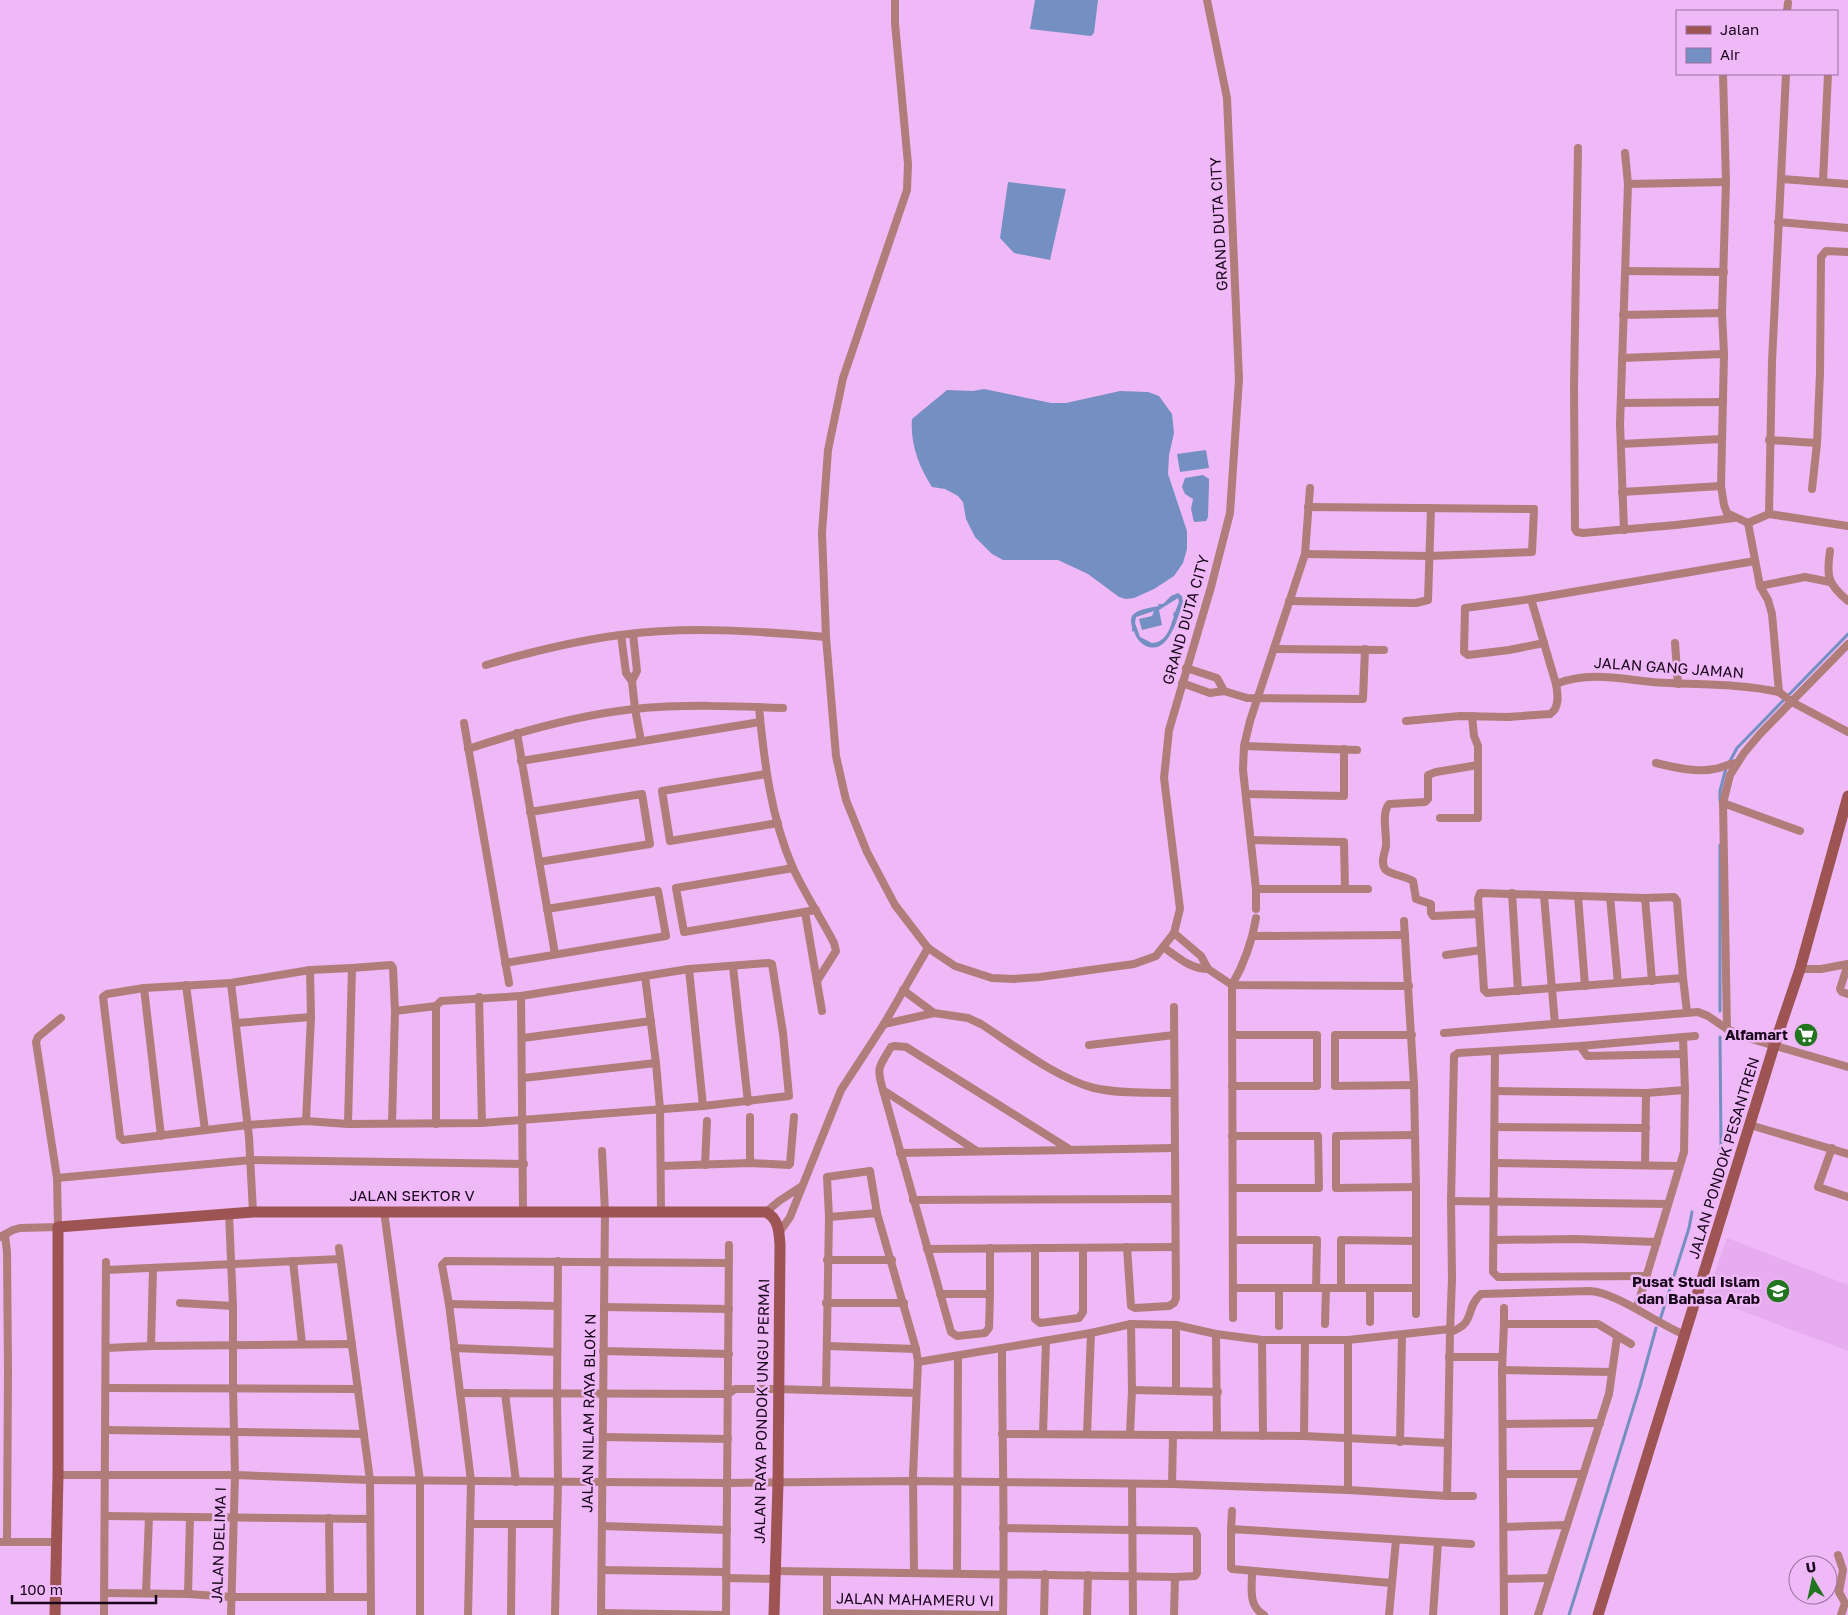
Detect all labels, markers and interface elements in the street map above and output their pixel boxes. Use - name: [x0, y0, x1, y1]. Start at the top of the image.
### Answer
- legend: [1676, 10, 1838, 75]
- text: Jalan: [1720, 20, 1759, 38]
- text: Air: [1720, 45, 1740, 63]
- street label: GRAND DUTA CITY: [1205, 156, 1230, 291]
- street label: GRAND DUTA CITY: [1158, 552, 1212, 687]
- street label: JALAN GANG JAMAN: [1593, 653, 1745, 681]
- supermarket icon: Alfamart: [1793, 1022, 1819, 1048]
- place label: Alfamart: [1725, 1025, 1788, 1043]
- street label: JALAN PONDOK PESANTREN: [1684, 1055, 1762, 1261]
- street label: JALAN SEKTOR V: [349, 1186, 475, 1204]
- place label: Pusat Studi Islam dan Bahasa Arab: [1632, 1272, 1760, 1307]
- street label: JALAN RAYA PONDOK UNGU PERMAI: [750, 1278, 772, 1544]
- school or university icon: Pusat Studi Islam dan Bahasa Arab: [1765, 1278, 1791, 1304]
- street label: JALAN NILAM RAYA BLOK N: [577, 1313, 599, 1513]
- street label: JALAN DELIMA I: [207, 1486, 229, 1603]
- north arrow: [1788, 1555, 1838, 1605]
- text: U: [1805, 1557, 1817, 1576]
- scale bar: [12, 1572, 156, 1604]
- text: 100 m: [20, 1580, 63, 1598]
- street label: JALAN MAHAMERU VI: [836, 1589, 994, 1609]

